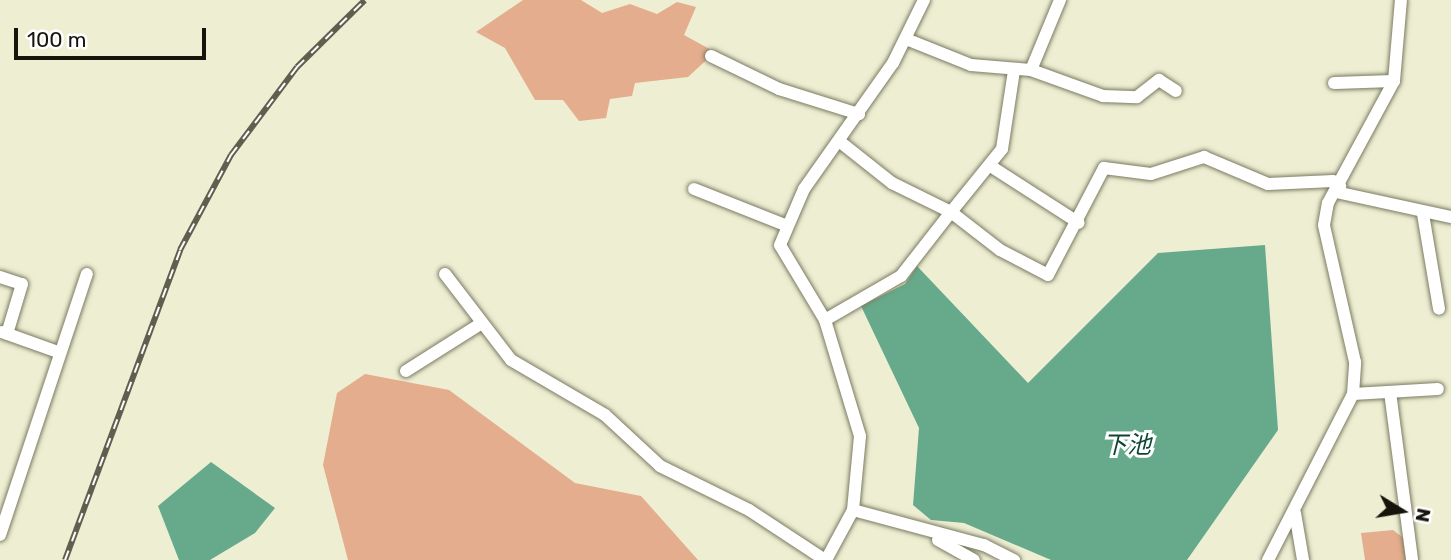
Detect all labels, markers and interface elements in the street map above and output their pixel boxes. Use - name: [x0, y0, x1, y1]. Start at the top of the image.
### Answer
- scale bar: [18, 14, 210, 58]
- text: 100 m: [27, 27, 86, 52]
- water label: 下池: [1103, 432, 1151, 460]
- north arrow: [1367, 476, 1437, 546]
- text: N: [1411, 506, 1436, 524]

